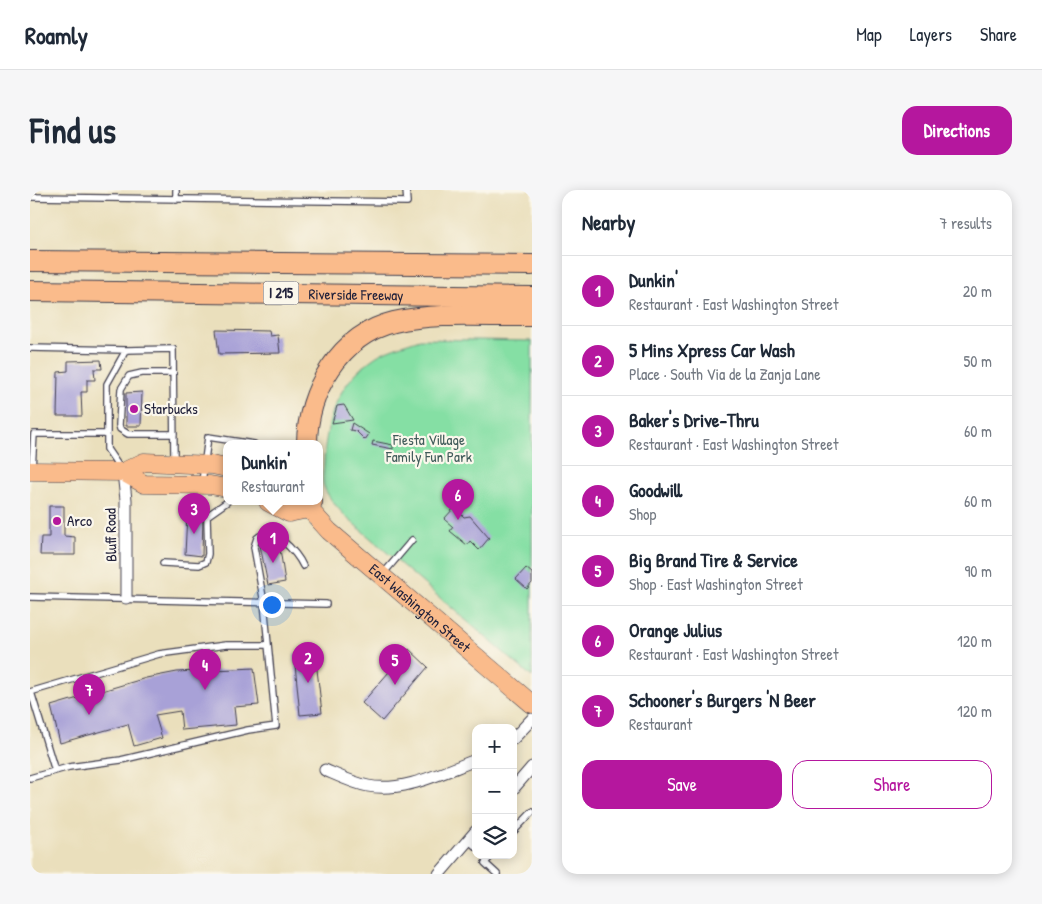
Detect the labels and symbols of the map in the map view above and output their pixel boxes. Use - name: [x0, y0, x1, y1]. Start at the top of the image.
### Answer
- road number: I 215: [264, 282, 298, 305]
- street label: Riverside Freeway: [308, 283, 404, 305]
- place label: Starbucks: [144, 398, 198, 419]
- marker: Starbucks: [128, 403, 140, 415]
- park label: Fiesta Village Family Fun Park: [385, 429, 472, 467]
- pin: 6: [442, 479, 474, 520]
- pin: 3: [178, 493, 210, 534]
- street label: Bluff Road: [100, 508, 121, 562]
- place label: Arco: [67, 510, 92, 531]
- marker: Arco: [51, 515, 63, 527]
- pin: 1: [257, 522, 289, 563]
- street label: East Washington Street: [365, 559, 476, 658]
- your location: [259, 592, 285, 618]
- pin: 2: [292, 642, 324, 683]
- pin: 5: [379, 644, 411, 685]
- pin: 4: [189, 649, 221, 690]
- pin: 7: [73, 674, 105, 715]

